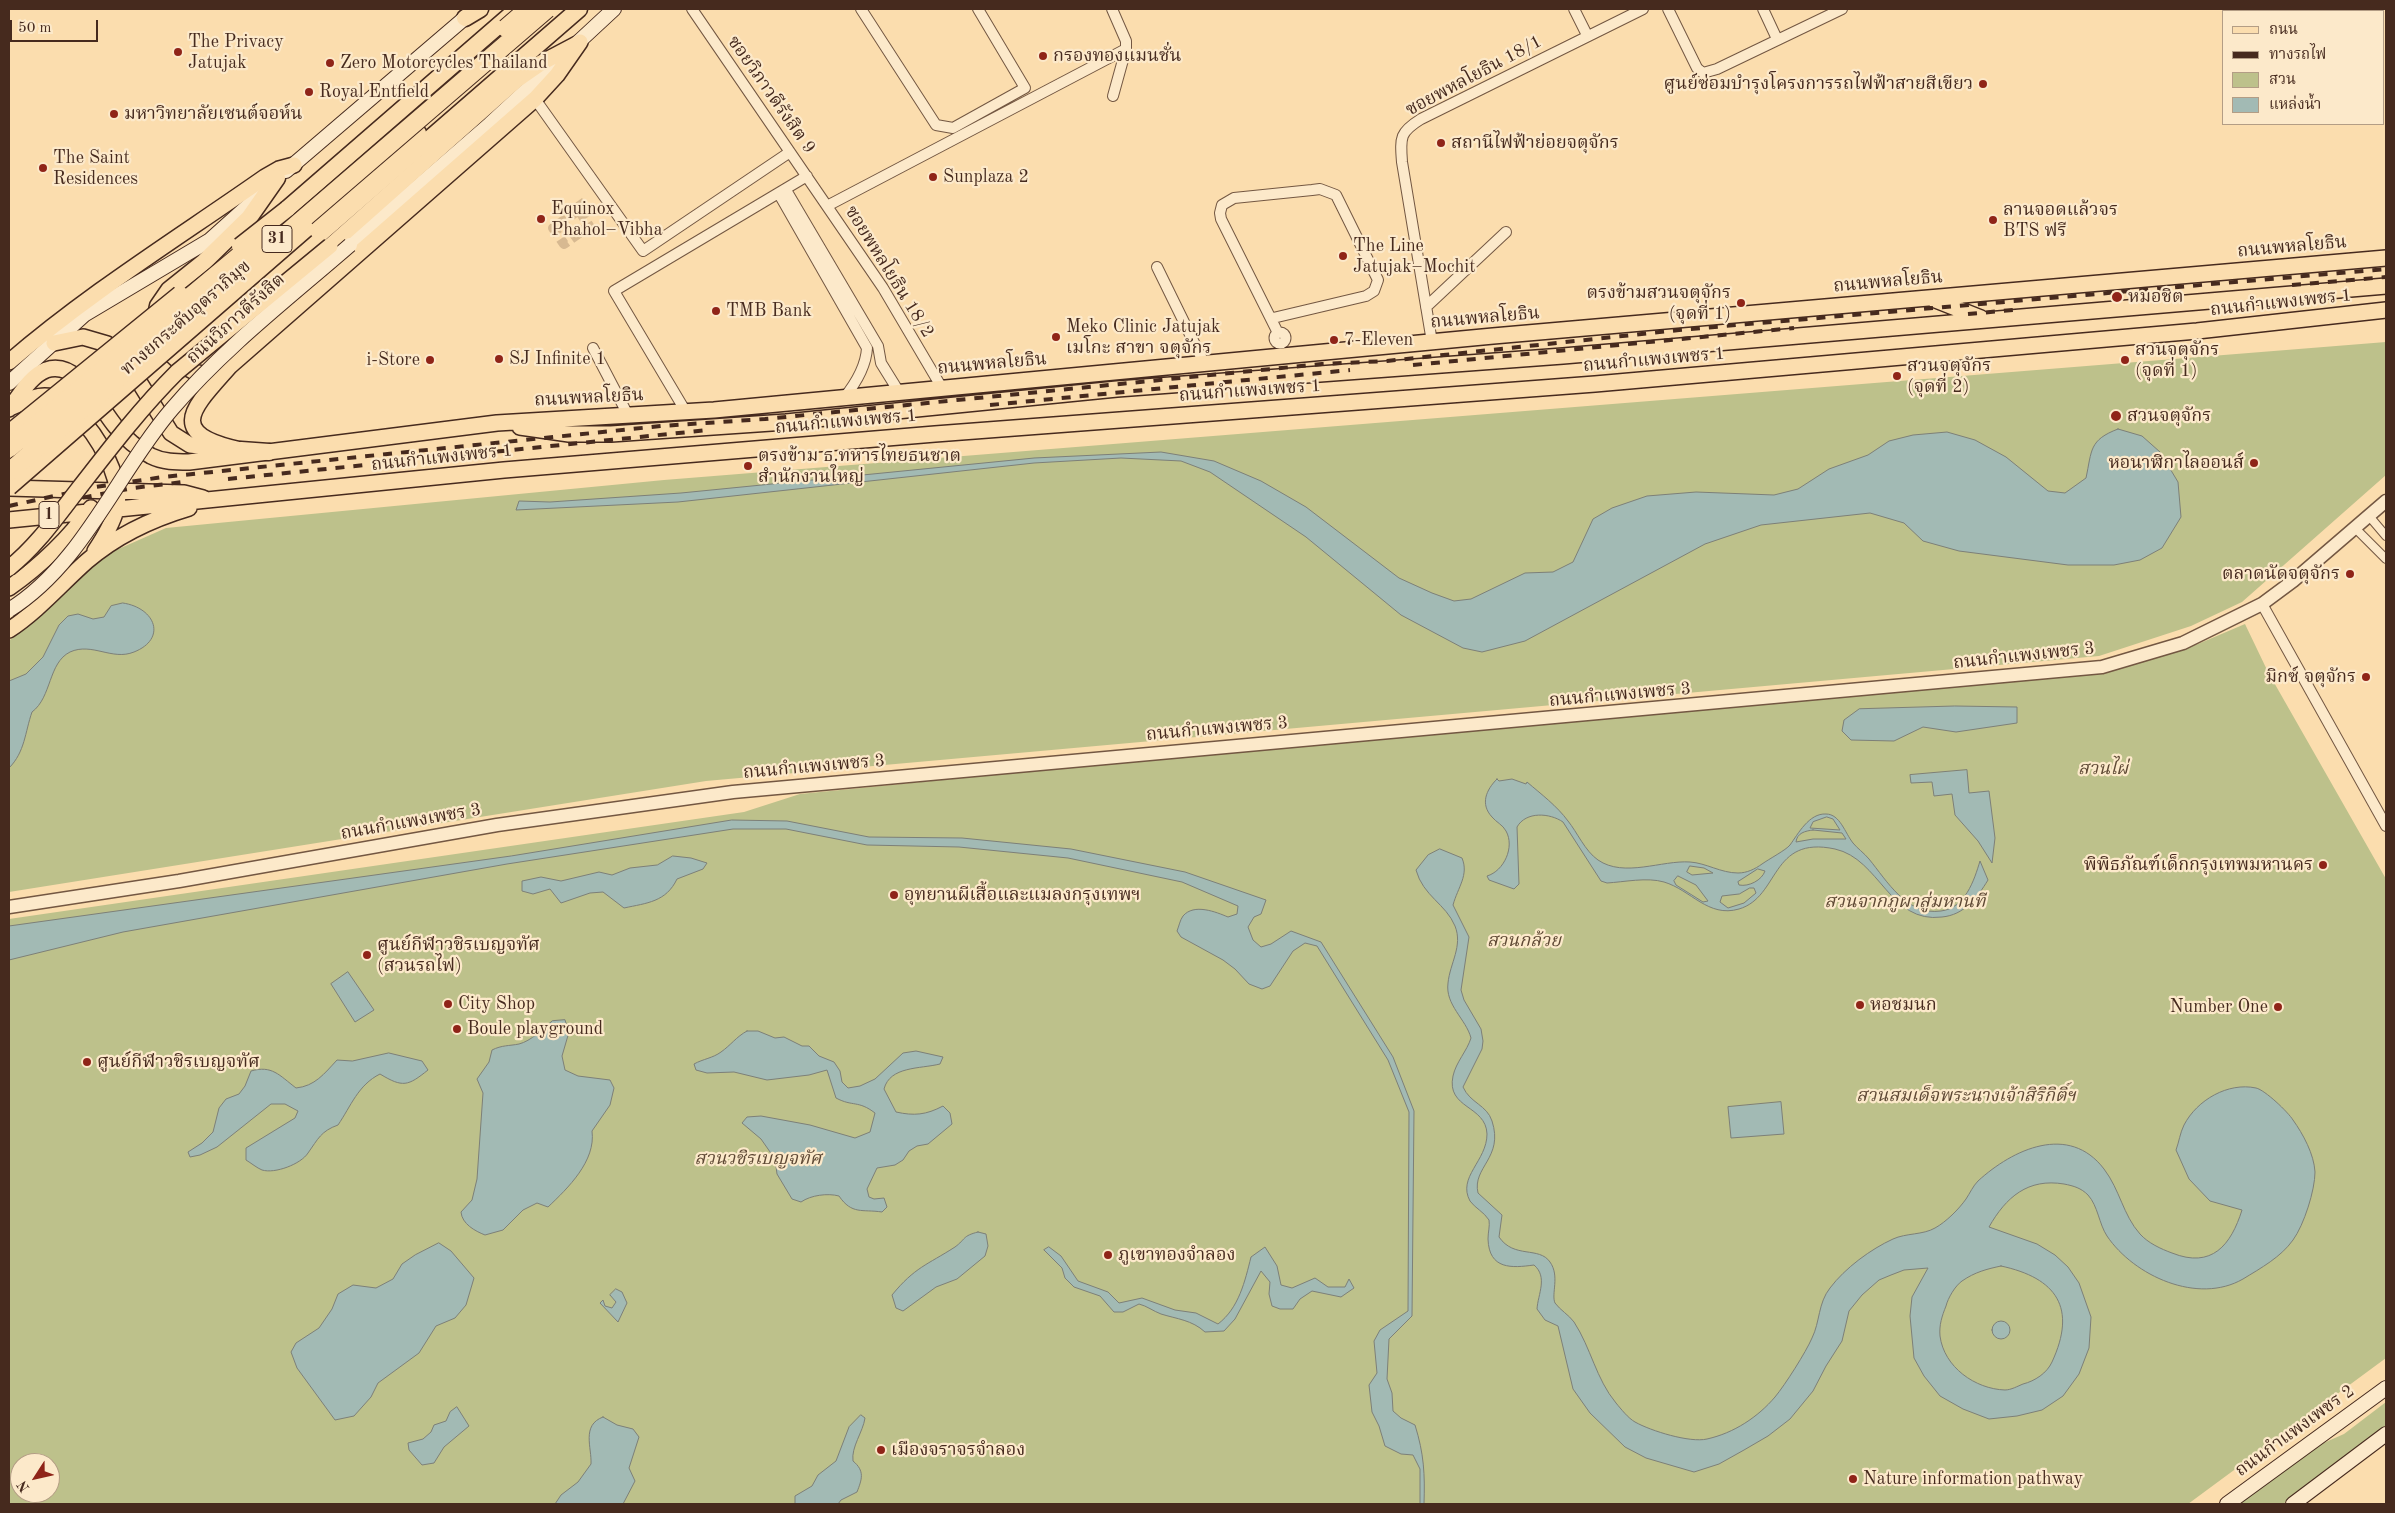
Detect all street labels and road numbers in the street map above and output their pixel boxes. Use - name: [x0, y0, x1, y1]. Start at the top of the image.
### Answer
- street label: ซอยพหลโยธิน 18/1: [1402, 31, 1546, 121]
- street label: ซอยวิภาวดีรังสิต 9: [722, 32, 820, 158]
- street label: ซอยพหลโยธิน 18/2: [840, 202, 938, 342]
- road number: 31: [262, 225, 292, 252]
- street label: ถนนพหลโยธิน: [2237, 231, 2347, 263]
- street label: ทางยกระดับอุตราภิมุข: [117, 256, 255, 380]
- street label: ถนนพหลโยธิน: [1833, 266, 1943, 298]
- street label: ถนนวิภาวดีรังสิต: [182, 269, 290, 369]
- street label: ถนนกำแพงเพชร 1: [2209, 285, 2353, 321]
- street label: ถนนพหลโยธิน: [1430, 302, 1540, 334]
- street label: ถนนกำแพงเพชร 1: [1582, 343, 1726, 377]
- street label: ถนนพหลโยธิน: [937, 348, 1047, 380]
- street label: ถนนกำแพงเพชร 1: [1178, 375, 1322, 407]
- street label: ถนนพหลโยธิน: [534, 384, 644, 412]
- street label: ถนนกำแพงเพชร 1: [774, 405, 918, 439]
- street label: ถนนกำแพงเพชร 1: [370, 440, 514, 476]
- road number: 1: [39, 502, 59, 528]
- street label: ถนนกำแพงเพชร 3: [1952, 638, 2096, 674]
- street label: ถนนกำแพงเพชร 3: [1548, 678, 1692, 712]
- street label: ถนนกำแพงเพชร 3: [1145, 712, 1289, 746]
- street label: ถนนกำแพงเพชร 3: [742, 750, 886, 784]
- street label: ถนนกำแพงเพชร 3: [339, 799, 483, 845]
- street label: ถนนกำแพงเพชร 2: [2231, 1380, 2359, 1482]

